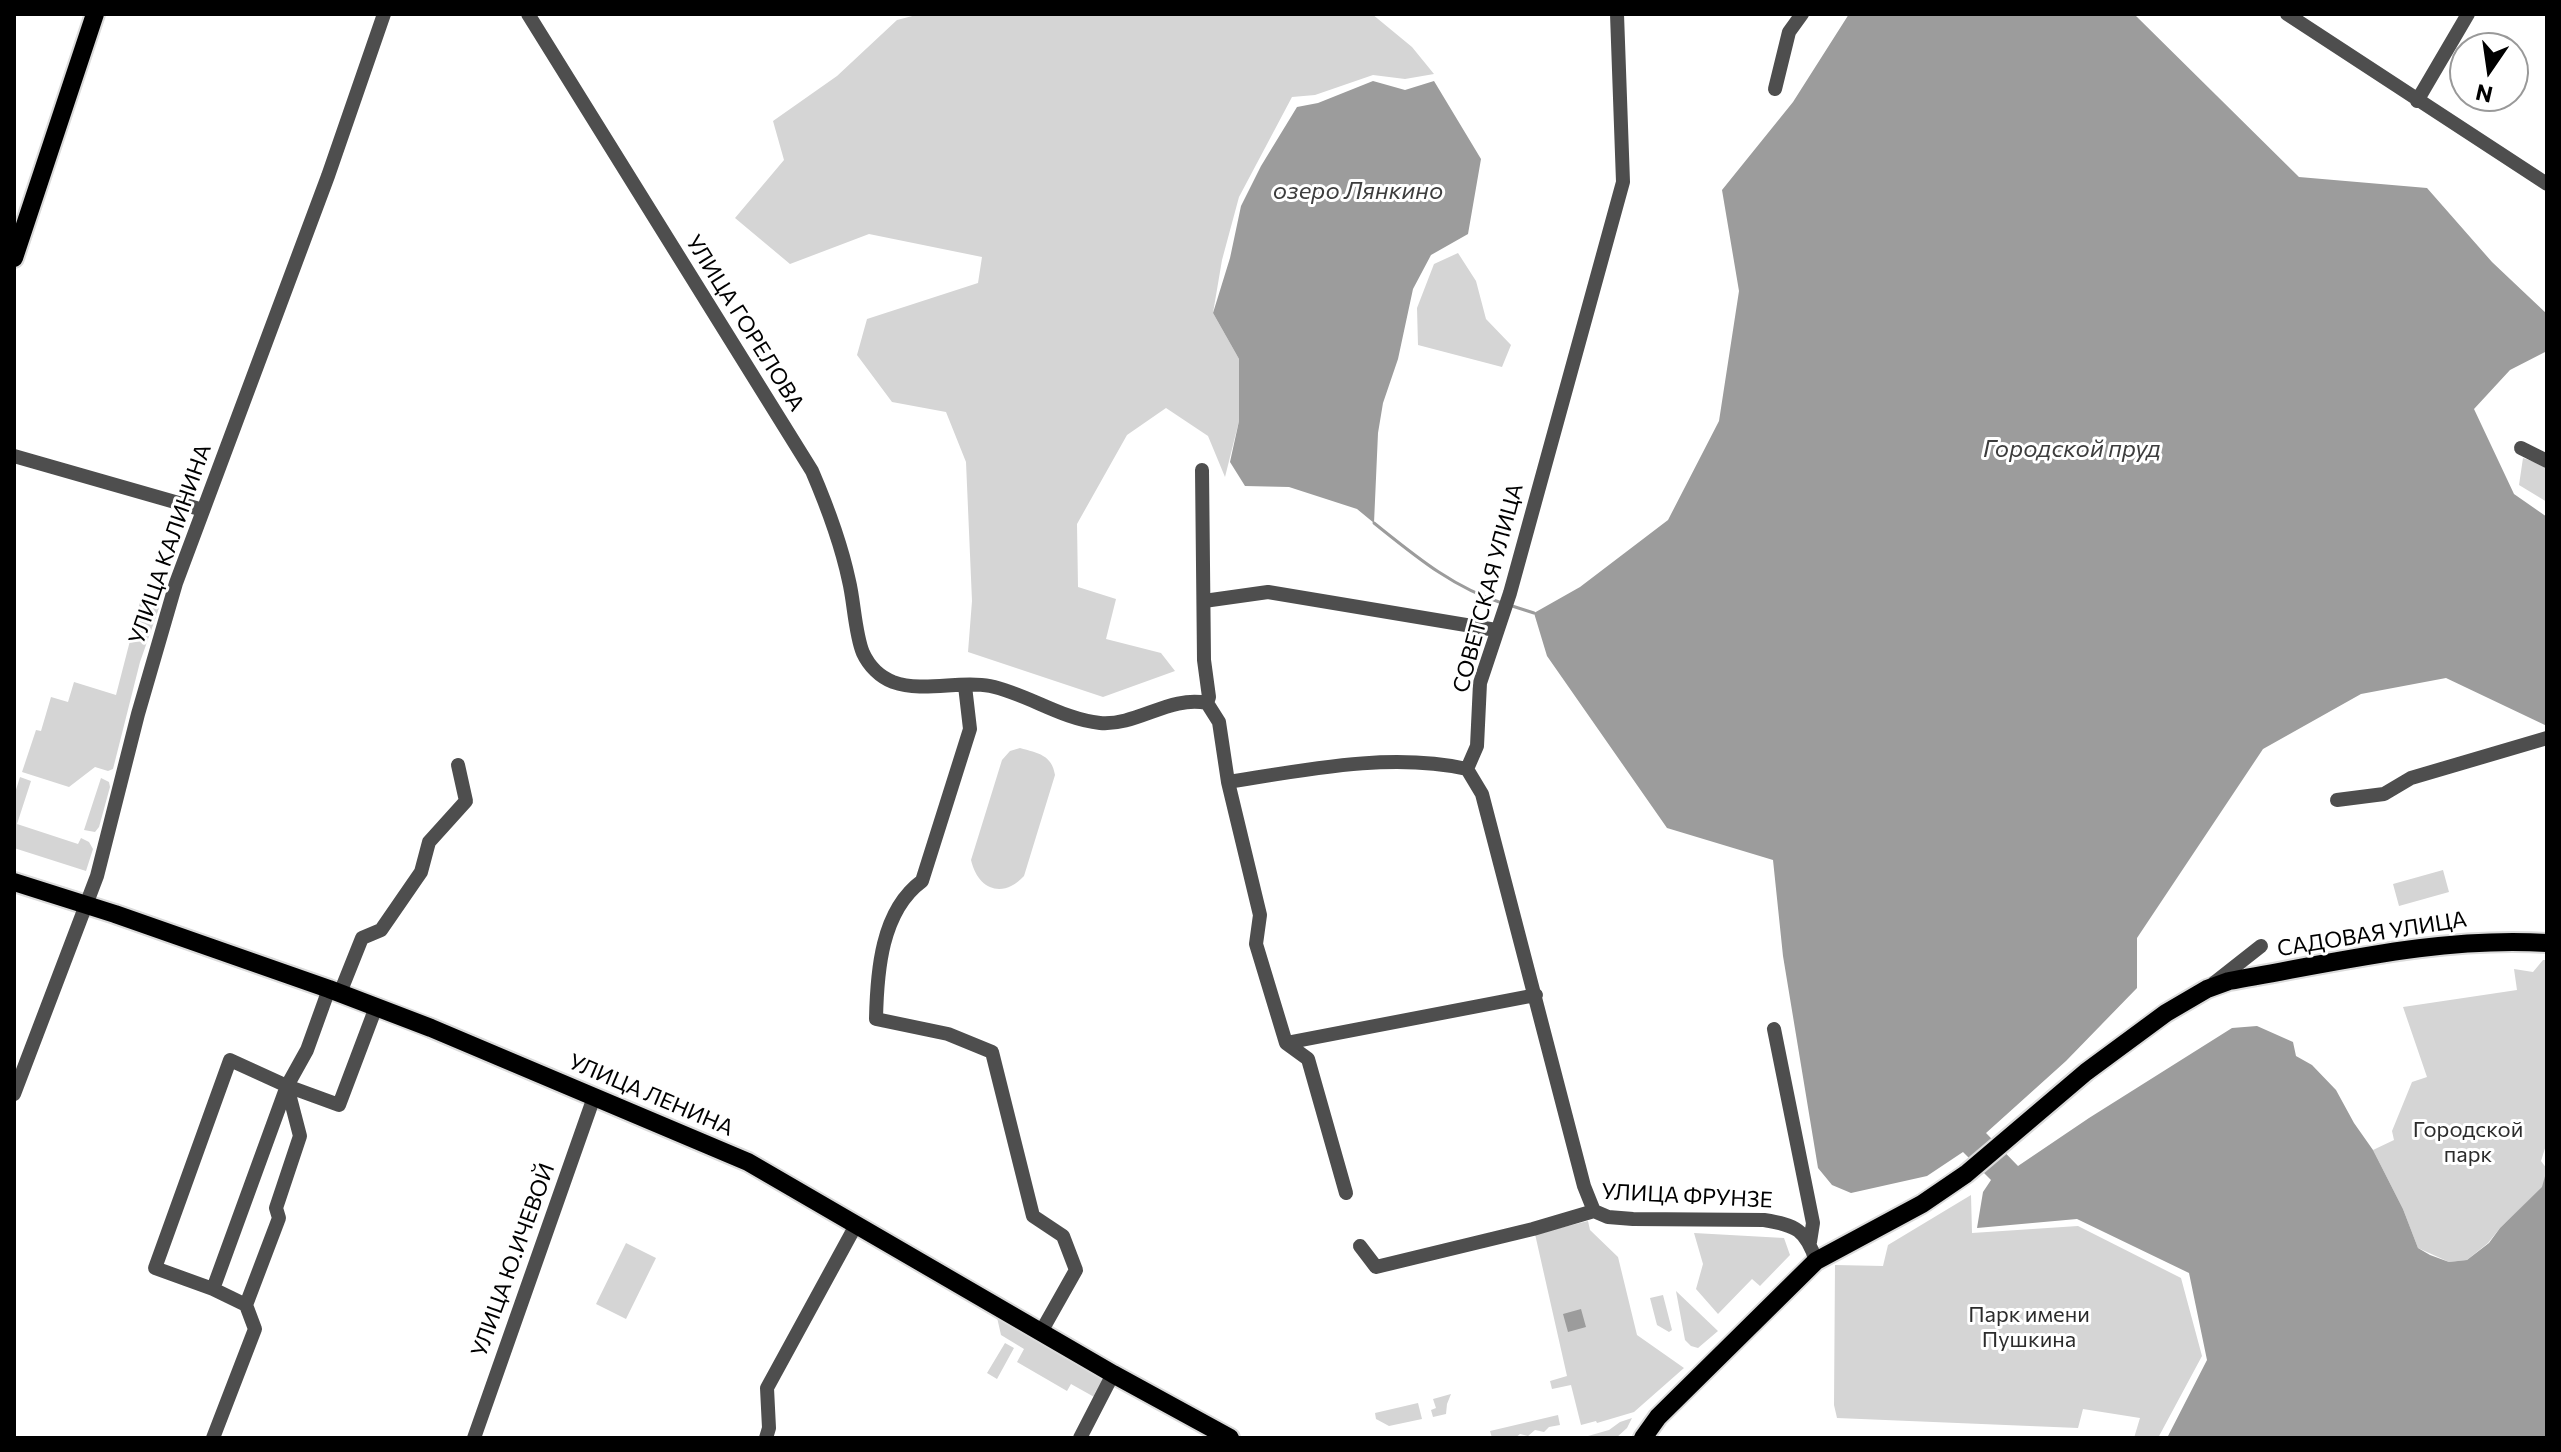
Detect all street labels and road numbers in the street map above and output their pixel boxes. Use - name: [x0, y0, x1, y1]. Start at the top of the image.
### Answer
- street label: УЛИЦА ГОРЕЛОВА: [680, 230, 810, 416]
- street label: УЛИЦА КАЛИНИНА: [123, 440, 217, 648]
- street label: СОВЕТСКАЯ УЛИЦА: [1447, 480, 1529, 696]
- street label: САДОВАЯ УЛИЦА: [2275, 906, 2469, 962]
- street label: УЛИЦА ЛЕНИНА: [565, 1048, 737, 1142]
- street label: УЛИЦА Ю.ИЧЕВОЙ: [466, 1160, 560, 1360]
- street label: УЛИЦА ФРУНЗЕ: [1601, 1178, 1773, 1214]

